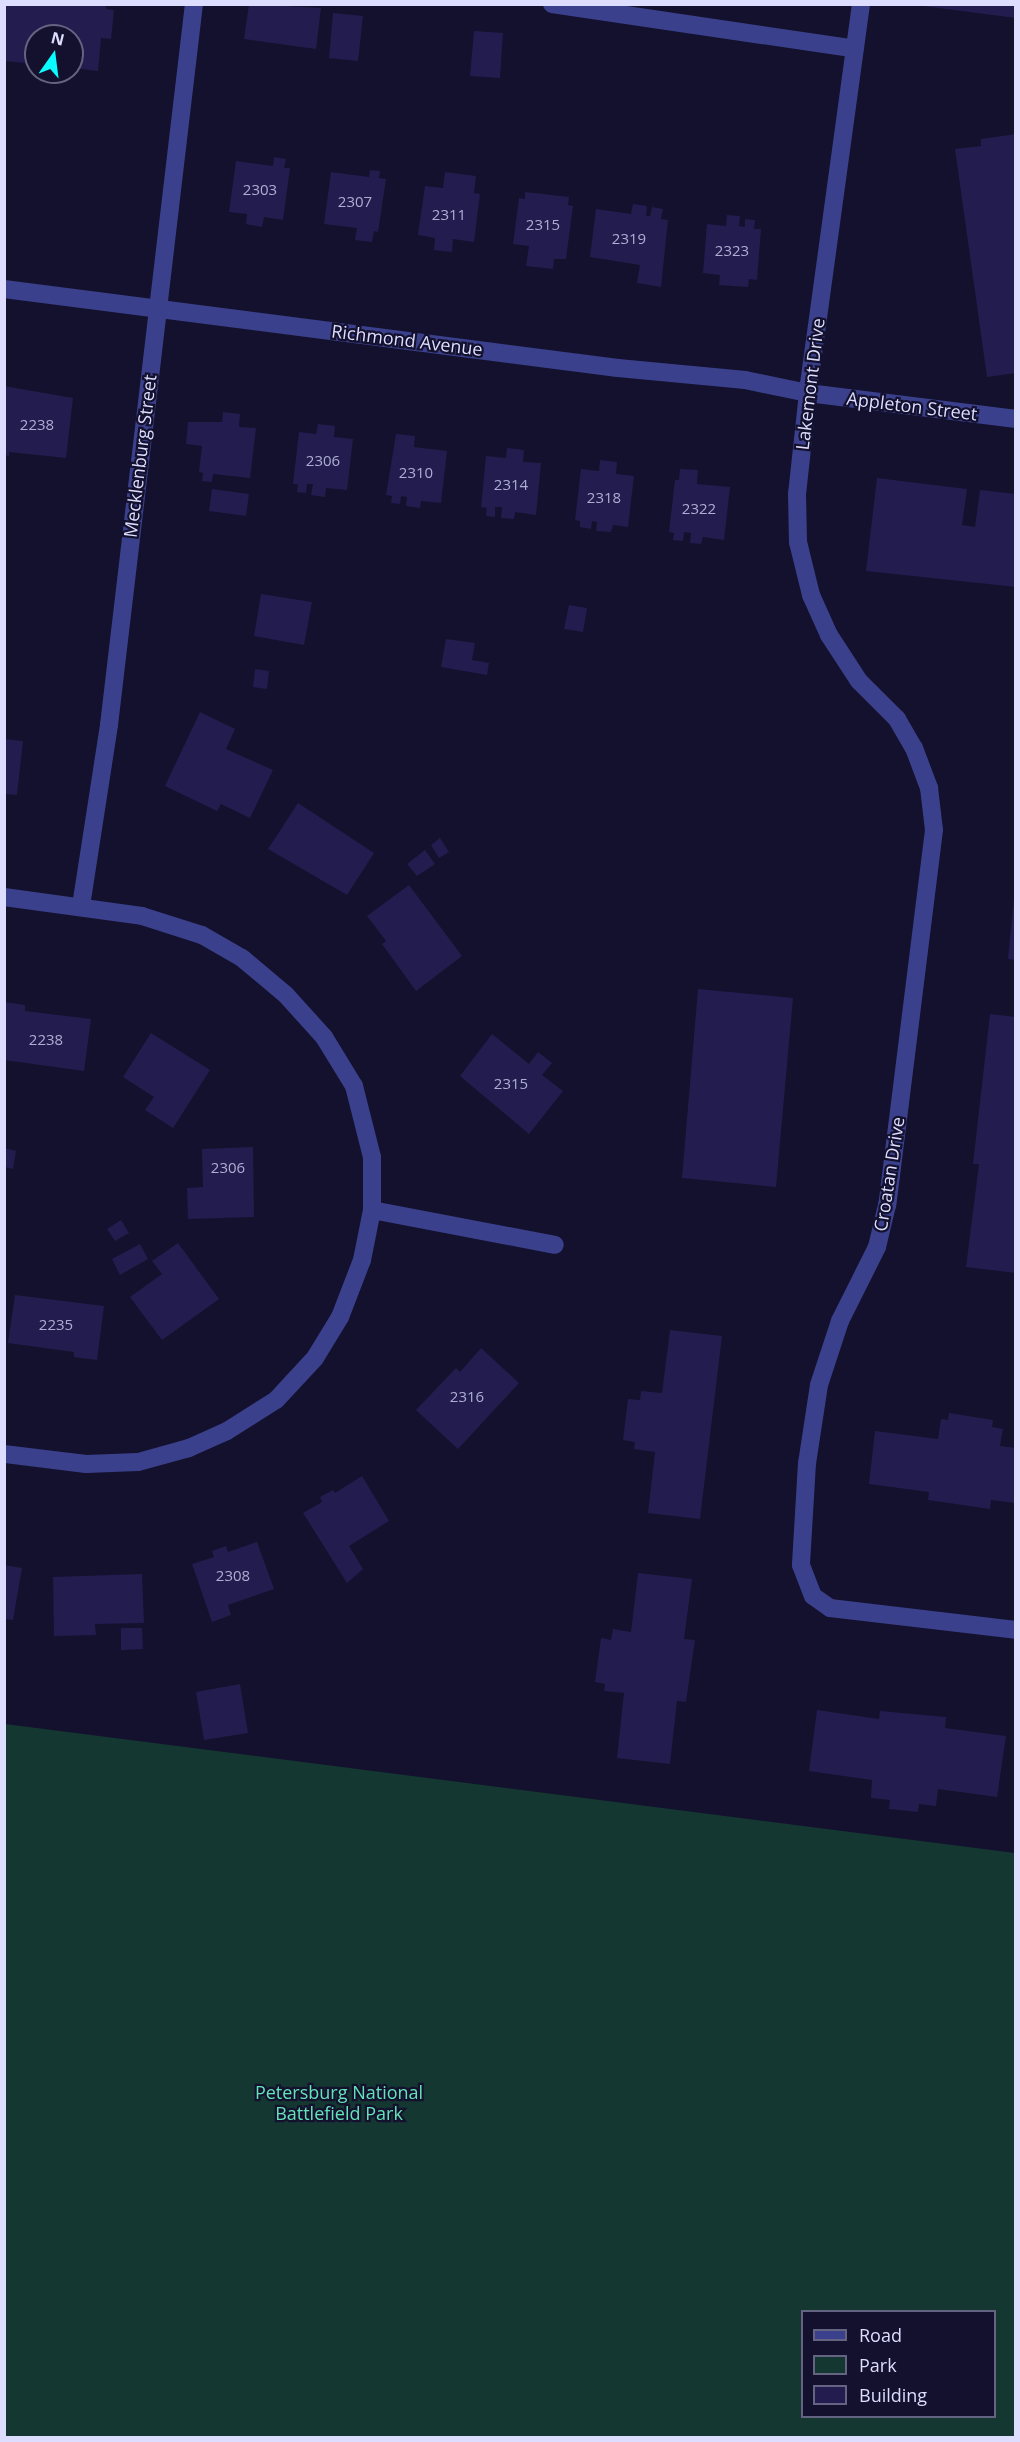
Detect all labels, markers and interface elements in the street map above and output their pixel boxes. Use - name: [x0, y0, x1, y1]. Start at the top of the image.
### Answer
- north arrow: [24, 24, 84, 84]
- text: N: [49, 26, 67, 51]
- house number: 2303: [243, 181, 277, 199]
- house number: 2307: [338, 193, 372, 211]
- house number: 2311: [432, 206, 466, 224]
- house number: 2315: [526, 216, 560, 234]
- house number: 2319: [612, 230, 646, 248]
- house number: 2323: [715, 242, 749, 260]
- street label: Lakemont Drive: [791, 317, 829, 451]
- street label: Richmond Avenue: [330, 320, 484, 360]
- street label: Mecklenburg Street: [119, 373, 161, 539]
- street label: Appleton Street: [846, 387, 978, 425]
- house number: 2238: [20, 416, 54, 434]
- house number: 2306: [306, 452, 340, 470]
- house number: 2310: [399, 464, 433, 482]
- house number: 2314: [494, 476, 528, 494]
- house number: 2318: [587, 489, 621, 507]
- house number: 2322: [682, 500, 716, 518]
- house number: 2238: [29, 1031, 63, 1049]
- house number: 2315: [494, 1075, 528, 1093]
- street label: Croatan Drive: [869, 1115, 909, 1233]
- house number: 2306: [211, 1159, 245, 1177]
- house number: 2235: [39, 1316, 73, 1334]
- house number: 2316: [450, 1388, 484, 1406]
- house number: 2308: [216, 1567, 250, 1585]
- park label: Petersburg National Battlefield Park: [255, 2082, 423, 2124]
- legend: [801, 2310, 996, 2418]
- text: Road: [859, 2323, 902, 2347]
- text: Park: [859, 2353, 897, 2377]
- text: Building: [859, 2383, 927, 2407]

